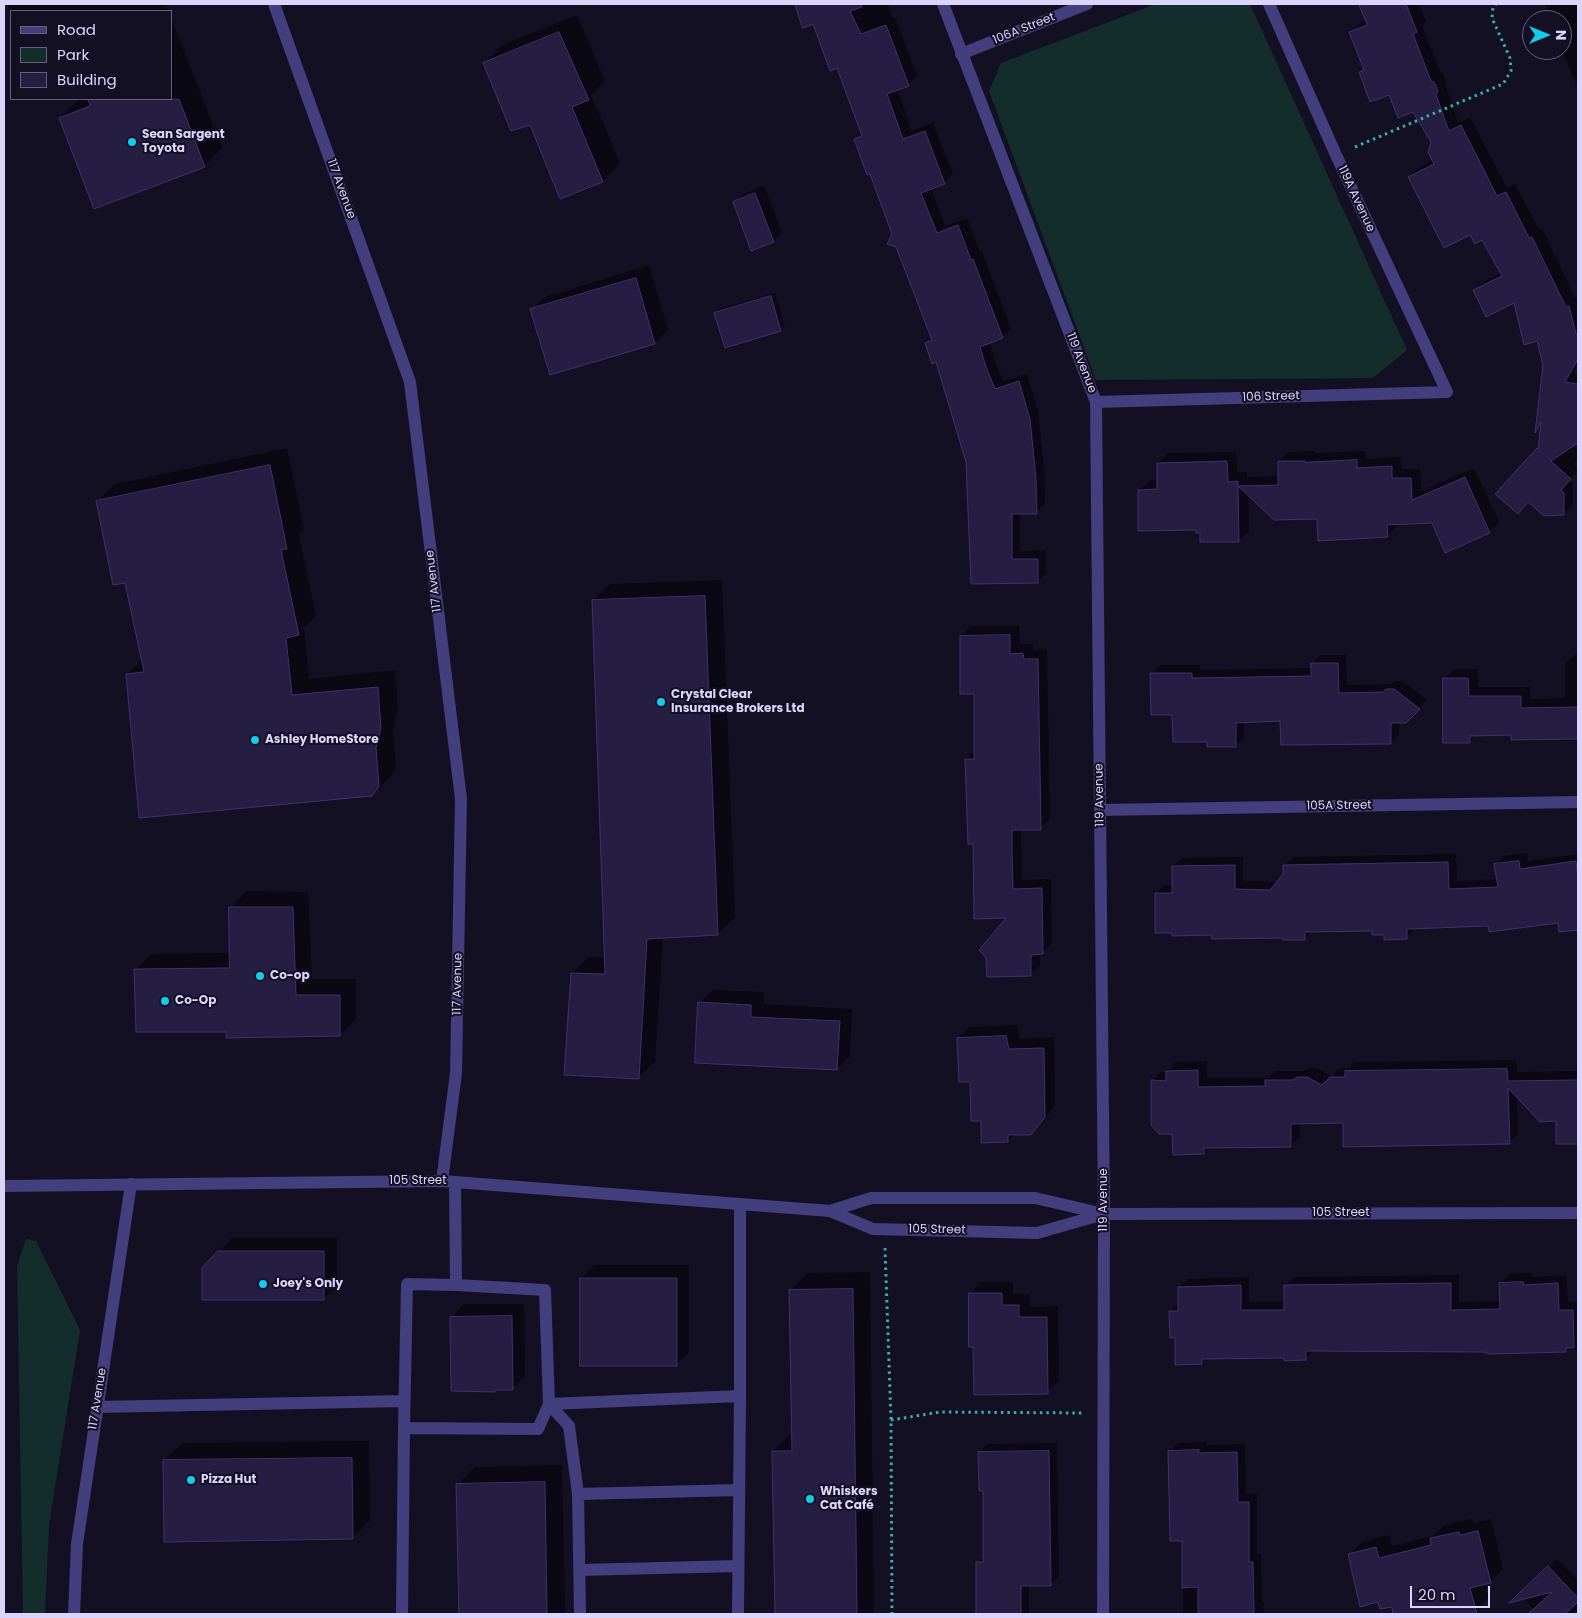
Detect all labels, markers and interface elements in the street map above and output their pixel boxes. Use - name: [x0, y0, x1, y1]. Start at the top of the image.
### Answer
- legend: [10, 10, 172, 100]
- street label: 106A Street: [991, 10, 1057, 48]
- north arrow: [1522, 10, 1572, 60]
- text: Road: [57, 19, 96, 40]
- text: N: [1551, 30, 1571, 40]
- text: Park: [57, 44, 89, 65]
- text: Building: [57, 69, 117, 90]
- place label: Sean Sargent Toyota: [142, 128, 225, 156]
- marker: Sean Sargent Toyota: [126, 136, 138, 148]
- street label: 117 Avenue: [324, 157, 358, 221]
- street label: 119A Avenue: [1334, 164, 1378, 234]
- street label: 119 Avenue: [1063, 331, 1099, 395]
- street label: 106 Street: [1242, 389, 1300, 405]
- street label: 117 Avenue: [423, 549, 445, 613]
- place label: Crystal Clear Insurance Brokers Ltd: [671, 688, 805, 716]
- marker: Crystal Clear Insurance Brokers Ltd: [655, 696, 667, 708]
- place label: Ashley HomeStore: [265, 733, 379, 747]
- marker: Ashley HomeStore: [249, 734, 261, 746]
- street label: 119 Avenue: [1092, 763, 1108, 827]
- street label: 105A Street: [1306, 798, 1372, 814]
- street label: 117 Avenue: [450, 953, 466, 1015]
- place label: Co-op: [270, 969, 310, 983]
- marker: Co-op: [254, 970, 266, 982]
- place label: Co-Op: [175, 994, 216, 1008]
- marker: Co-Op: [159, 995, 171, 1007]
- street label: 119 Avenue: [1097, 1168, 1111, 1232]
- street label: 105 Street: [389, 1174, 447, 1188]
- street label: 105 Street: [1312, 1206, 1370, 1220]
- street label: 105 Street: [908, 1222, 966, 1238]
- place label: Joey's Only: [273, 1277, 343, 1291]
- marker: Joey's Only: [257, 1278, 269, 1290]
- street label: 117 Avenue: [86, 1367, 110, 1431]
- place label: Pizza Hut: [201, 1473, 256, 1487]
- marker: Pizza Hut: [185, 1474, 197, 1486]
- place label: Whiskers Cat Café: [820, 1485, 878, 1513]
- marker: Whiskers Cat Café: [804, 1493, 816, 1505]
- scale bar: [1412, 1576, 1492, 1608]
- text: 20 m: [1418, 1584, 1456, 1605]

